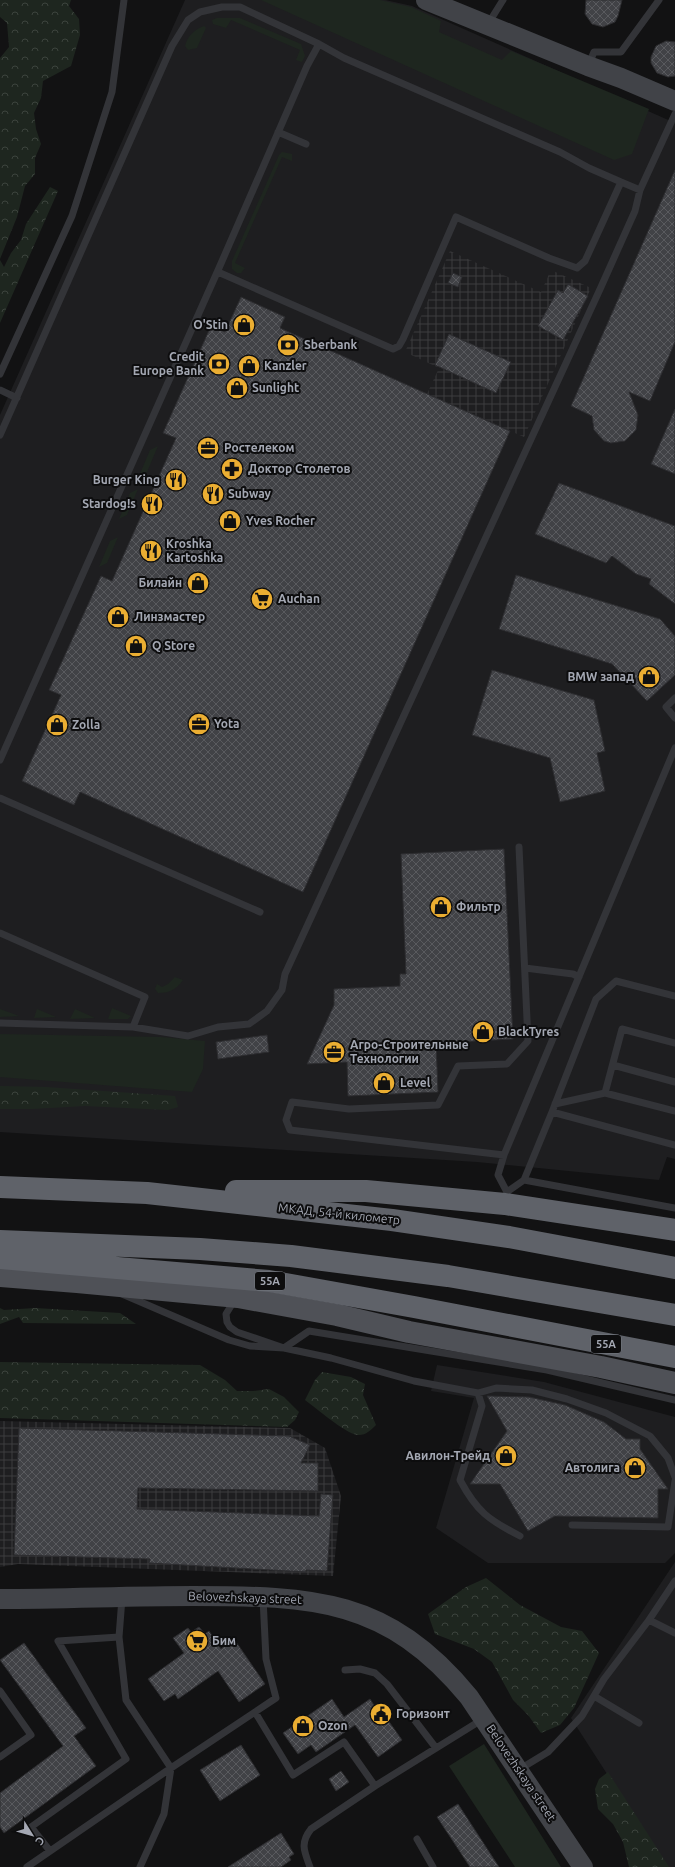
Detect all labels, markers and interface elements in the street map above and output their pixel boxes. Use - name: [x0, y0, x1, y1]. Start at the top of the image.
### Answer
- shop icon: O'Stin: [231, 312, 257, 338]
- place label: O'Stin: [193, 318, 228, 331]
- bank icon: Sberbank: [275, 332, 301, 358]
- place label: Sberbank: [304, 338, 358, 351]
- place label: Credit Europe Bank: [133, 350, 204, 377]
- bank icon: Credit Europe Bank: [206, 351, 232, 377]
- shop icon: Kanzler: [236, 353, 262, 379]
- place label: Kanzler: [264, 359, 307, 372]
- shop icon: Sunlight: [224, 375, 250, 401]
- place label: Sunlight: [252, 381, 299, 394]
- office icon: Ростелеком: [195, 435, 221, 461]
- place label: Ростелеком: [224, 441, 295, 454]
- pharmacy icon: Доктор Столетов: [219, 456, 245, 482]
- place label: Доктор Столетов: [248, 462, 351, 475]
- restaurant icon: Burger King: [163, 467, 189, 493]
- place label: Burger King: [93, 473, 160, 486]
- restaurant icon: Subway: [200, 481, 226, 507]
- place label: Subway: [228, 487, 272, 500]
- restaurant icon: Stardog!s: [139, 491, 165, 517]
- place label: Stardog!s: [82, 497, 136, 510]
- shop icon: Yves Rocher: [217, 508, 243, 534]
- place label: Yves Rocher: [246, 514, 315, 527]
- place label: Kroshka Kartoshka: [166, 537, 223, 564]
- restaurant icon: Kroshka Kartoshka: [138, 538, 164, 564]
- shop icon: Билайн: [185, 570, 211, 596]
- place label: Билайн: [139, 576, 182, 589]
- supermarket icon: Auchan: [249, 586, 275, 612]
- place label: Auchan: [278, 592, 320, 605]
- shop icon: Линзмастер: [105, 604, 131, 630]
- place label: Линзмастер: [134, 610, 205, 623]
- shop icon: Q Store: [123, 633, 149, 659]
- place label: Q Store: [152, 639, 195, 652]
- shop icon: BMW запад: [636, 664, 662, 690]
- place label: BMW запад: [567, 670, 634, 683]
- office icon: Yota: [186, 711, 212, 737]
- shop icon: Zolla: [44, 712, 70, 738]
- place label: Yota: [214, 717, 240, 730]
- place label: Zolla: [72, 718, 100, 731]
- shop icon: Фильтр: [428, 894, 454, 920]
- place label: Фильтр: [456, 900, 501, 913]
- shop icon: BlackTyres: [470, 1019, 496, 1045]
- place label: BlackTyres: [498, 1025, 559, 1038]
- place label: Агро-Строительные Технологии: [350, 1038, 469, 1065]
- office icon: Агро-Строительные Технологии: [321, 1039, 347, 1065]
- shop icon: Level: [371, 1070, 397, 1096]
- place label: Level: [400, 1076, 431, 1089]
- street label: МКАД, 54-й километр: [278, 1201, 401, 1226]
- road number: 55А: [255, 1272, 285, 1290]
- road number: 55А: [591, 1335, 621, 1353]
- shop icon: Авилон-Трейд: [493, 1443, 519, 1469]
- place label: Авилон-Трейд: [406, 1449, 490, 1462]
- shop icon: Автолига: [622, 1455, 648, 1481]
- place label: Автолига: [565, 1461, 620, 1474]
- street label: Belovezhskaya street: [188, 1589, 302, 1606]
- supermarket icon: Бим: [184, 1628, 210, 1654]
- place label: Бим: [212, 1634, 236, 1647]
- public building icon: Горизонт: [368, 1701, 394, 1727]
- place label: Горизонт: [396, 1707, 450, 1720]
- shop icon: Ozon: [290, 1713, 316, 1739]
- place label: Ozon: [318, 1719, 347, 1732]
- street label: Belovezhskaya street: [484, 1722, 559, 1824]
- north arrow: [12, 1815, 52, 1855]
- text: С: [33, 1835, 47, 1847]

